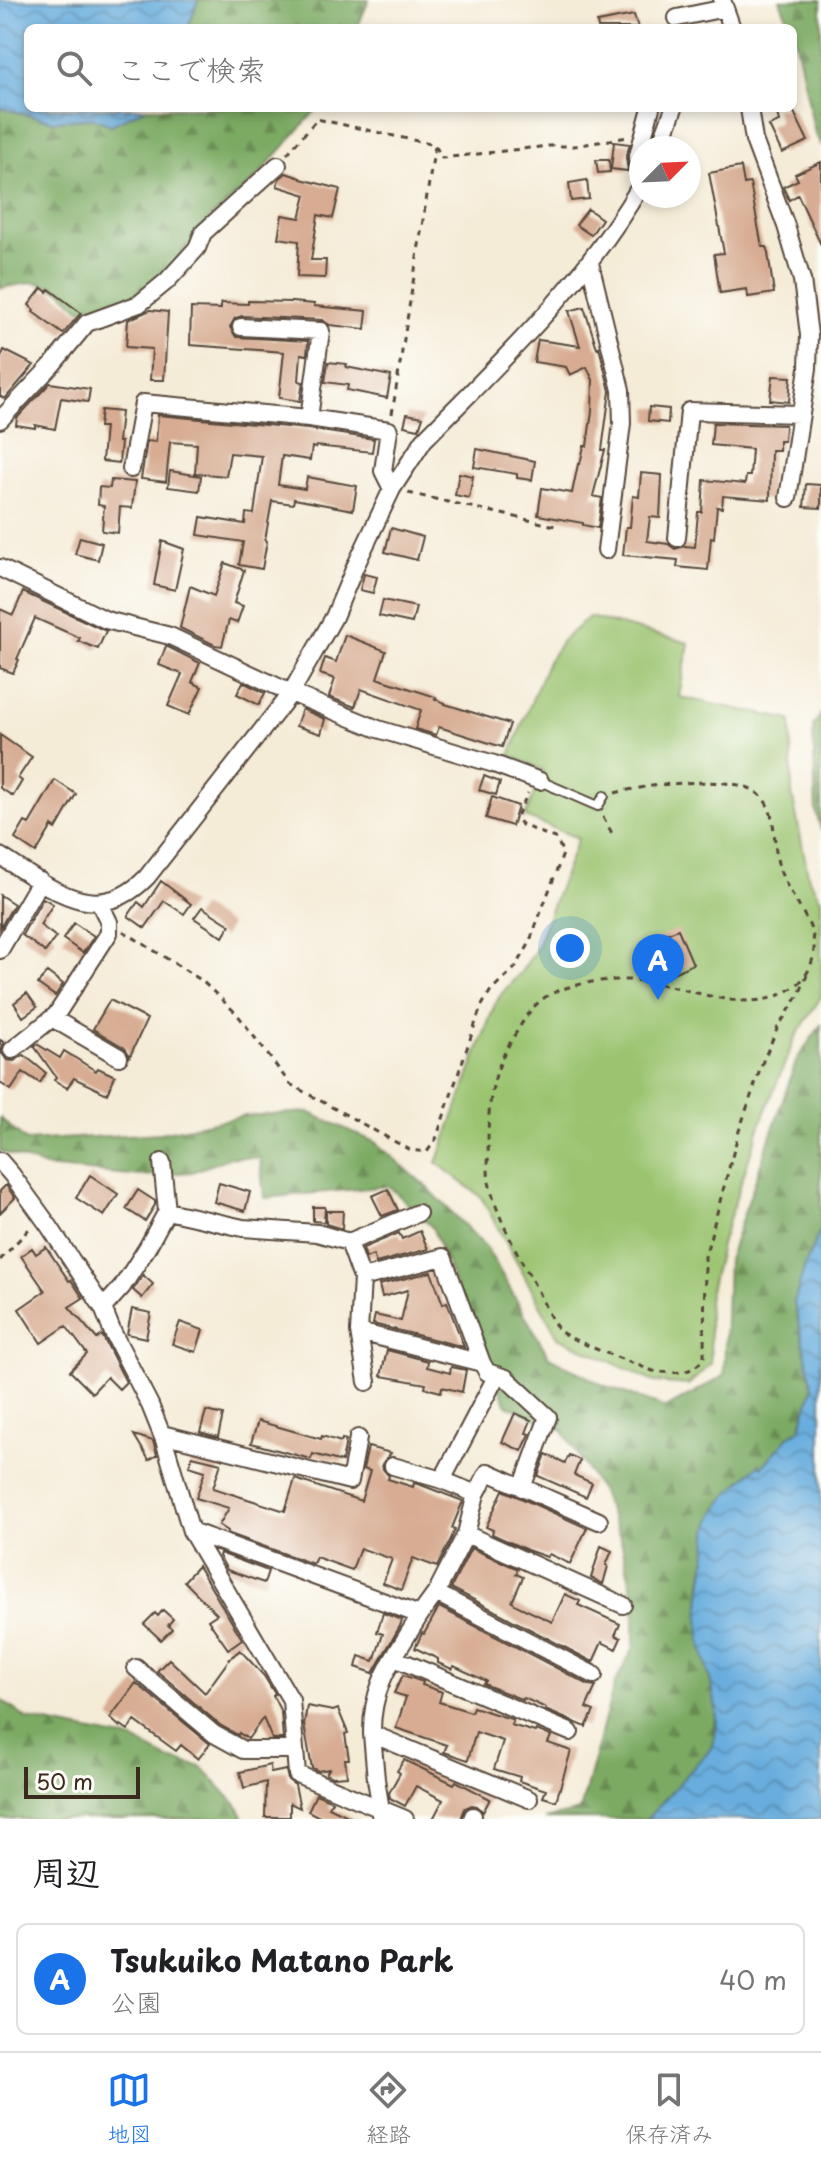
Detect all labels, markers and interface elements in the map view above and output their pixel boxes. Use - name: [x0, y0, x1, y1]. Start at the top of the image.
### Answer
- search box: [24, 24, 797, 112]
- icon: search: [52, 46, 96, 90]
- text: ここで検索: [116, 46, 266, 91]
- north arrow: [629, 136, 701, 208]
- your location: [550, 928, 590, 968]
- pin: A: [632, 934, 684, 1000]
- scale bar: [24, 1763, 140, 1799]
- text: 50 m: [36, 1764, 93, 1797]
- text: 周辺: [32, 1845, 100, 1897]
- text: Tsukuiko Matano Park: [110, 1937, 454, 1982]
- text: A: [50, 1960, 70, 1999]
- text: 40 m: [719, 1960, 787, 1999]
- text: 公園: [110, 1982, 162, 2021]
- tab: 地図: [107, 2068, 152, 2149]
- tab: 経路: [366, 2068, 411, 2149]
- tab: 保存済み: [625, 2068, 714, 2149]

